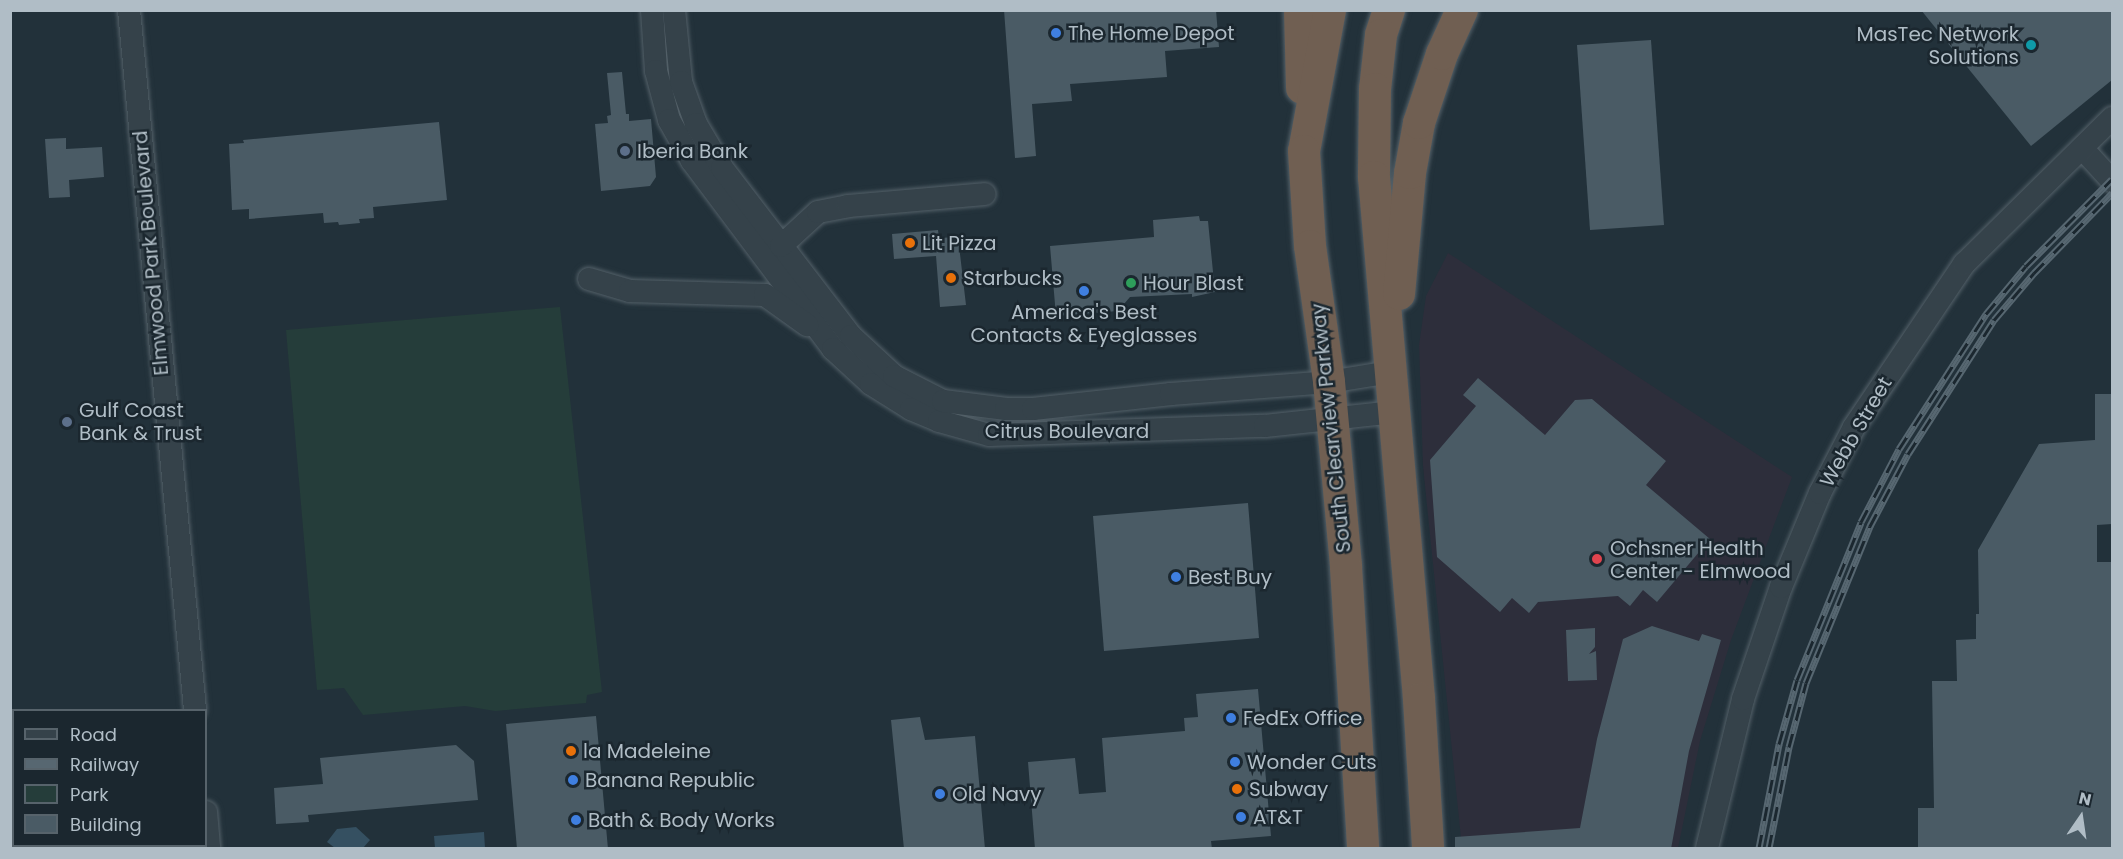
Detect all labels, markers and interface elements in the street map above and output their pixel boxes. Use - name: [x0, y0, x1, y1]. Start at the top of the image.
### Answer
- place label: The Home Depot: [1068, 21, 1234, 45]
- place label: MasTec Network Solutions: [1856, 22, 2019, 69]
- marker: The Home Depot: [1049, 26, 1063, 40]
- marker: MasTec Network Solutions: [2024, 38, 2038, 52]
- street label: Elmwood Park Boulevard: [128, 130, 174, 376]
- place label: Iberia Bank: [637, 139, 748, 163]
- marker: Iberia Bank: [618, 144, 632, 158]
- place label: Lit Pizza: [922, 231, 996, 255]
- marker: Lit Pizza: [903, 236, 917, 250]
- place label: Starbucks: [963, 266, 1062, 290]
- marker: Starbucks: [944, 271, 958, 285]
- place label: Hour Blast: [1143, 271, 1244, 295]
- marker: Hour Blast: [1124, 276, 1138, 290]
- marker: America's Best Contacts & Eyeglasses: [1077, 284, 1091, 298]
- place label: America's Best Contacts & Eyeglasses: [971, 300, 1197, 347]
- street label: South Clearview Parkway: [1306, 302, 1356, 554]
- street label: Webb Street: [1815, 373, 1897, 491]
- place label: Gulf Coast Bank & Trust: [79, 398, 202, 445]
- marker: Gulf Coast Bank & Trust: [60, 415, 74, 429]
- street label: Citrus Boulevard: [985, 419, 1149, 443]
- place label: Ochsner Health Center - Elmwood: [1610, 536, 1791, 583]
- marker: Ochsner Health Center - Elmwood: [1588, 550, 1606, 568]
- place label: Best Buy: [1188, 565, 1272, 589]
- marker: Best Buy: [1169, 570, 1183, 584]
- place label: FedEx Office: [1243, 706, 1363, 730]
- legend: [12, 709, 207, 847]
- marker: FedEx Office: [1224, 711, 1238, 725]
- text: Road: [70, 722, 117, 747]
- place label: la Madeleine: [583, 739, 711, 763]
- marker: la Madeleine: [564, 744, 578, 758]
- place label: Wonder Cuts: [1247, 750, 1377, 774]
- text: Railway: [70, 752, 139, 777]
- marker: Wonder Cuts: [1228, 755, 1242, 769]
- place label: Banana Republic: [585, 768, 755, 792]
- marker: Banana Republic: [566, 773, 580, 787]
- place label: Subway: [1249, 777, 1328, 801]
- text: Park: [70, 782, 109, 807]
- place label: Old Navy: [952, 782, 1042, 806]
- marker: Subway: [1230, 782, 1244, 796]
- text: N: [2077, 786, 2094, 812]
- marker: Old Navy: [933, 787, 947, 801]
- north arrow: [2051, 787, 2111, 847]
- place label: AT&T: [1253, 805, 1303, 829]
- place label: Bath & Body Works: [588, 808, 775, 832]
- marker: AT&T: [1234, 810, 1248, 824]
- text: Building: [70, 812, 142, 837]
- marker: Bath & Body Works: [569, 813, 583, 827]

